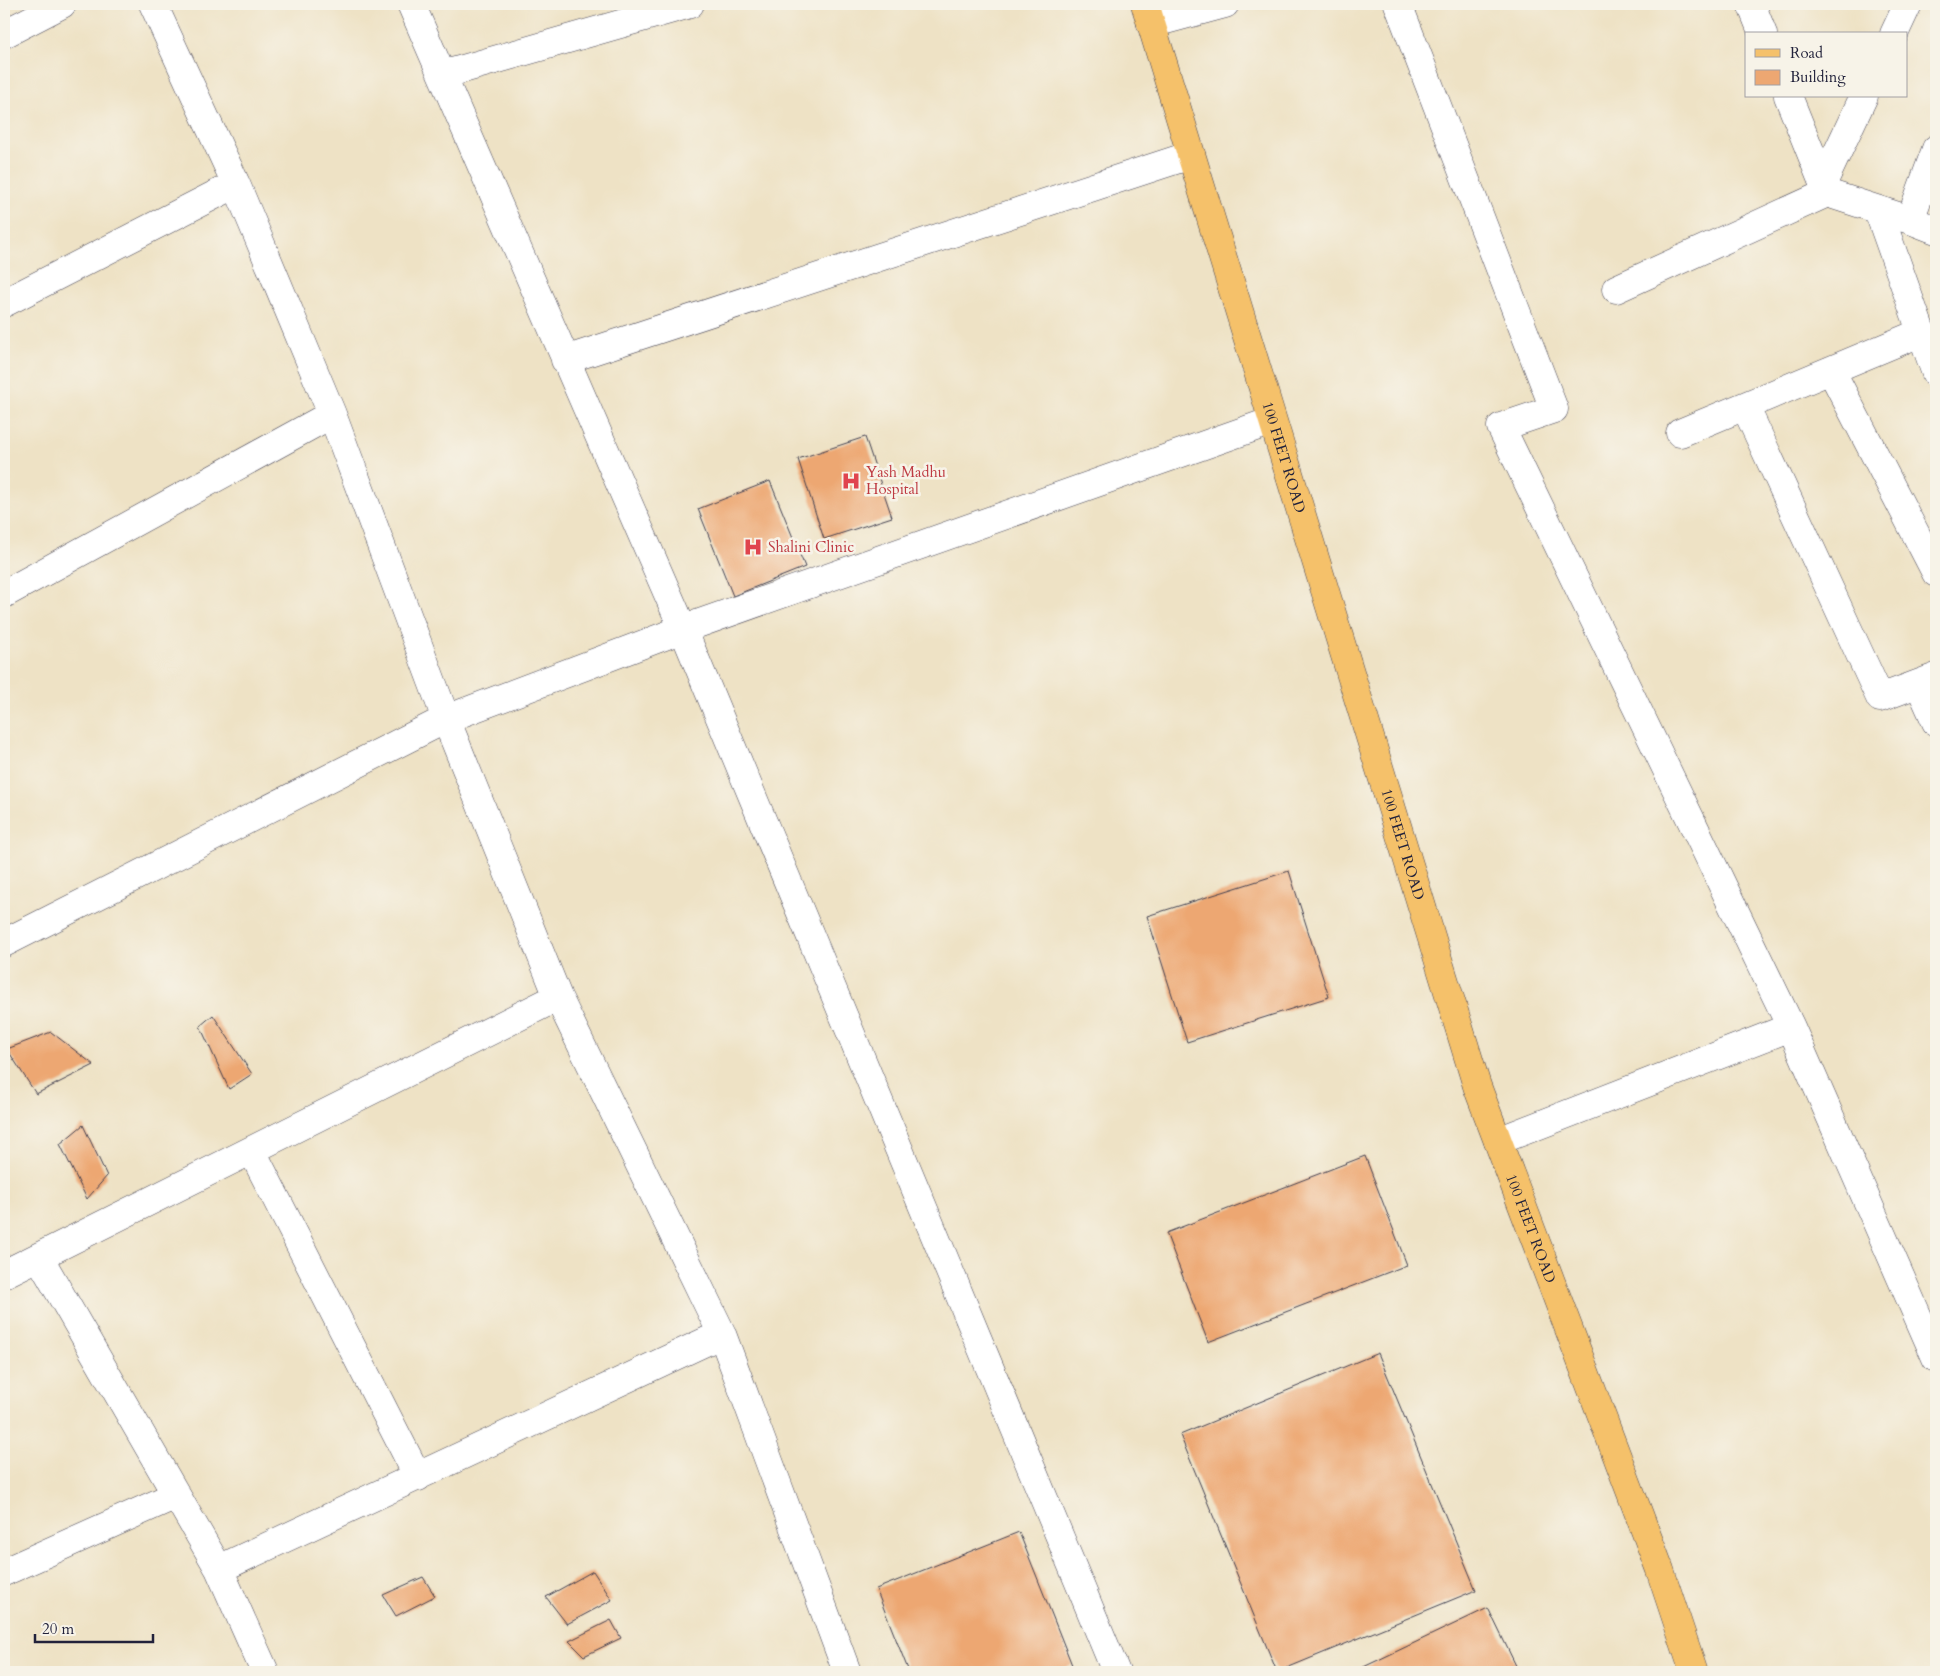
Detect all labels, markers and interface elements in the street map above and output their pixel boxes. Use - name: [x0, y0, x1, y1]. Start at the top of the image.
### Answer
- legend: [1745, 32, 1908, 98]
- text: Road: [1790, 43, 1823, 63]
- text: Building: [1790, 67, 1846, 87]
- street label: 100 FEET ROAD: [1258, 399, 1311, 515]
- place label: Yash Madhu Hospital: [866, 462, 946, 499]
- hospital icon: Yash Madhu Hospital: [840, 470, 862, 492]
- hospital icon: Shalini Clinic: [742, 536, 764, 558]
- place label: Shalini Clinic: [768, 537, 854, 557]
- street label: 100 FEET ROAD: [1376, 786, 1429, 902]
- street label: 100 FEET ROAD: [1501, 1171, 1561, 1286]
- scale bar: [35, 1611, 152, 1643]
- text: 20 m: [42, 1619, 74, 1639]

